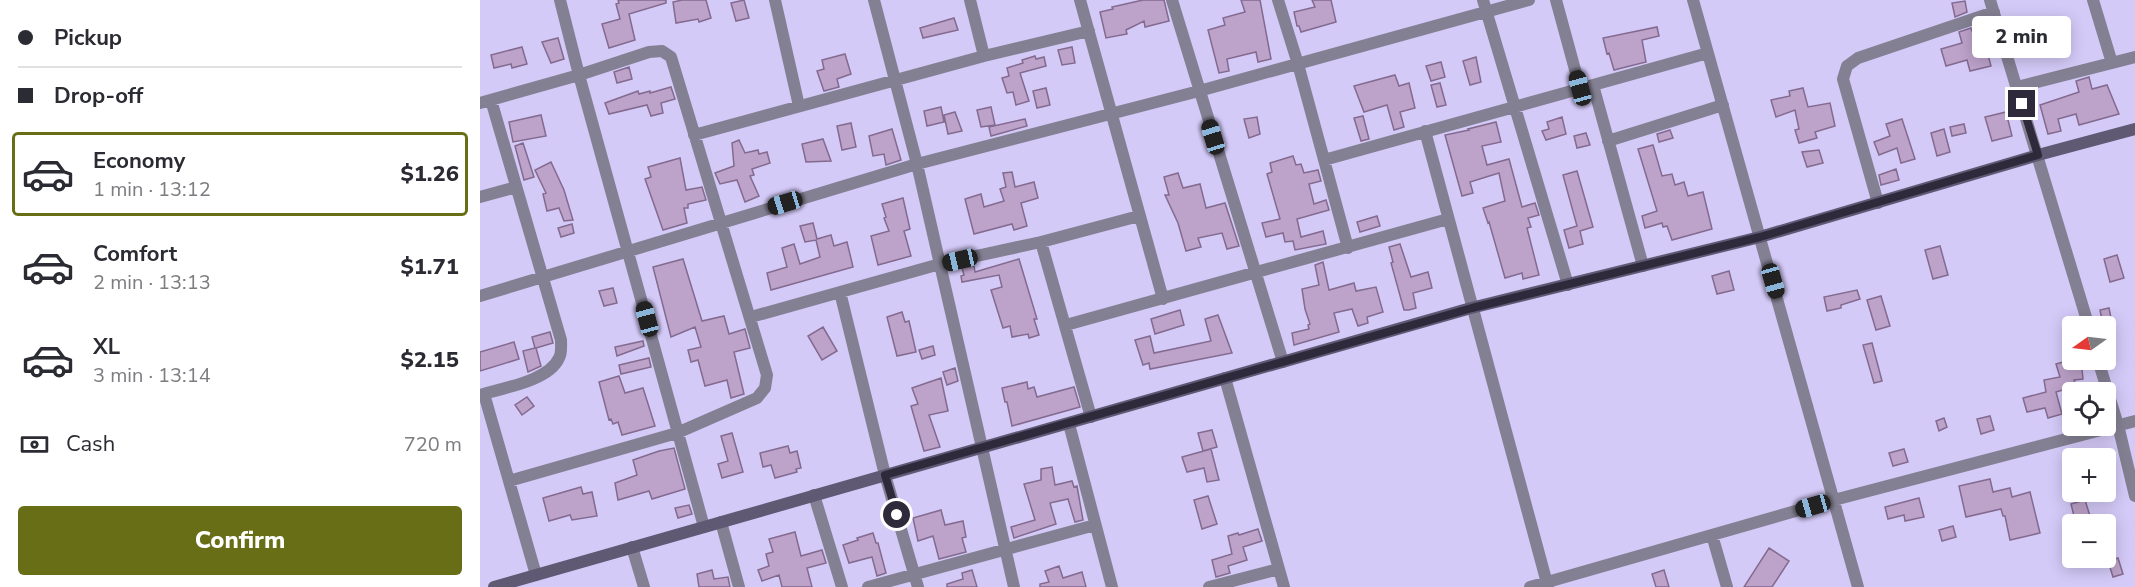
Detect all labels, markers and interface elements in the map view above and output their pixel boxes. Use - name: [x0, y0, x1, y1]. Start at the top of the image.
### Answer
- callout: 2 min: [1972, 17, 2072, 59]
- text: Pickup: [54, 23, 122, 53]
- text: 2 min: [1995, 23, 2048, 50]
- car: [1567, 68, 1593, 108]
- text: Drop-off: [54, 81, 143, 111]
- route end: [2008, 90, 2035, 117]
- car: [1199, 117, 1227, 157]
- text: Economy: [93, 146, 185, 176]
- icon: car: [21, 147, 75, 201]
- text: $1.26: [400, 159, 459, 189]
- text: 1 min · 13:12: [93, 176, 211, 203]
- car: [765, 189, 805, 217]
- text: Comfort: [93, 239, 177, 269]
- icon: car: [21, 240, 75, 294]
- car: [940, 247, 980, 273]
- text: $1.71: [400, 252, 459, 282]
- car: [1759, 261, 1787, 301]
- text: 2 min · 13:13: [93, 269, 211, 296]
- car: [634, 299, 660, 339]
- north arrow: [2062, 316, 2116, 370]
- map controls: [2062, 316, 2116, 568]
- text: XL: [93, 332, 120, 362]
- icon: car: [21, 333, 75, 387]
- text: $2.15: [400, 345, 459, 375]
- text: 3 min · 13:14: [93, 362, 211, 389]
- button: locate: [2062, 382, 2116, 436]
- icon: cash: [18, 428, 51, 461]
- text: Cash: [66, 429, 115, 459]
- text: 720 m: [404, 431, 462, 458]
- button: +: [2062, 448, 2116, 502]
- car: [1793, 492, 1833, 520]
- route start: [883, 501, 910, 528]
- button: Confirm: [18, 506, 462, 575]
- button: −: [2062, 514, 2116, 568]

